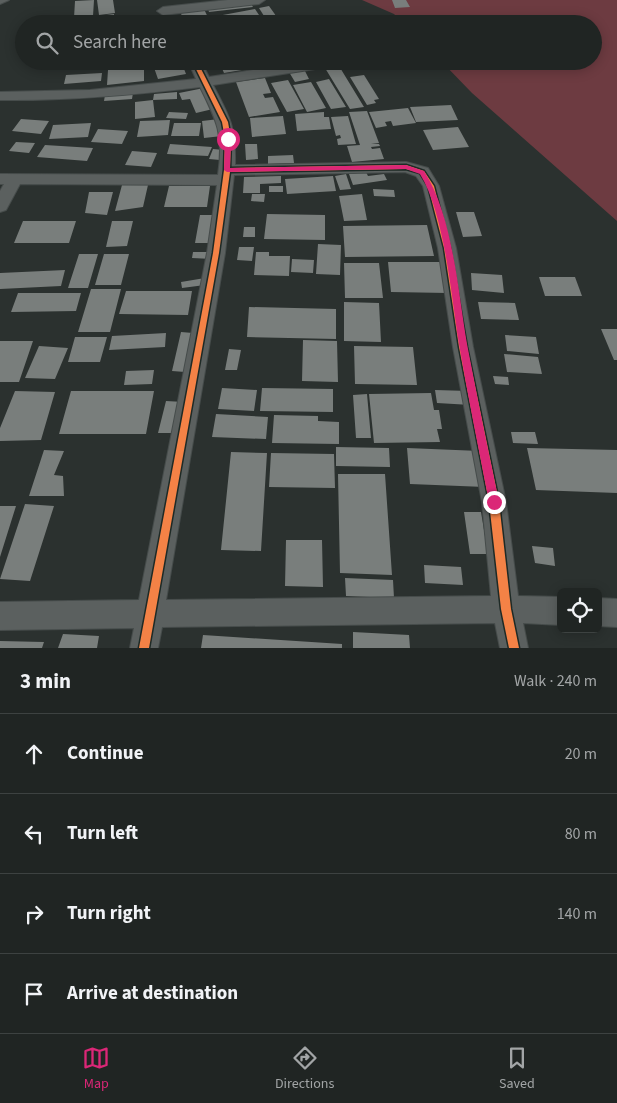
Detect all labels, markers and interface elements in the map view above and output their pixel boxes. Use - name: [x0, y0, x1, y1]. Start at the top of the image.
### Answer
- search box: [15, 15, 602, 70]
- icon: search: [33, 29, 61, 57]
- text: Search here: [73, 29, 167, 56]
- route start: [217, 128, 240, 151]
- route end: [483, 491, 506, 514]
- map controls: [557, 588, 602, 633]
- button: locate: [557, 588, 602, 633]
- text: 3 min: [20, 666, 71, 696]
- text: Walk · 240 m: [514, 670, 597, 692]
- icon: ahead: [20, 740, 48, 768]
- text: Continue: [67, 740, 144, 767]
- text: 20 m: [565, 743, 597, 765]
- icon: left: [20, 820, 48, 848]
- text: Turn left: [67, 820, 138, 847]
- text: 80 m: [565, 823, 597, 845]
- icon: right: [20, 900, 48, 928]
- text: Turn right: [67, 900, 151, 927]
- text: 140 m: [557, 903, 597, 925]
- icon: arrive: [20, 980, 48, 1008]
- text: Arrive at destination: [67, 980, 238, 1007]
- tab: Map: [82, 1044, 110, 1094]
- tab: Directions: [275, 1044, 334, 1094]
- tab: Saved: [499, 1044, 535, 1094]

